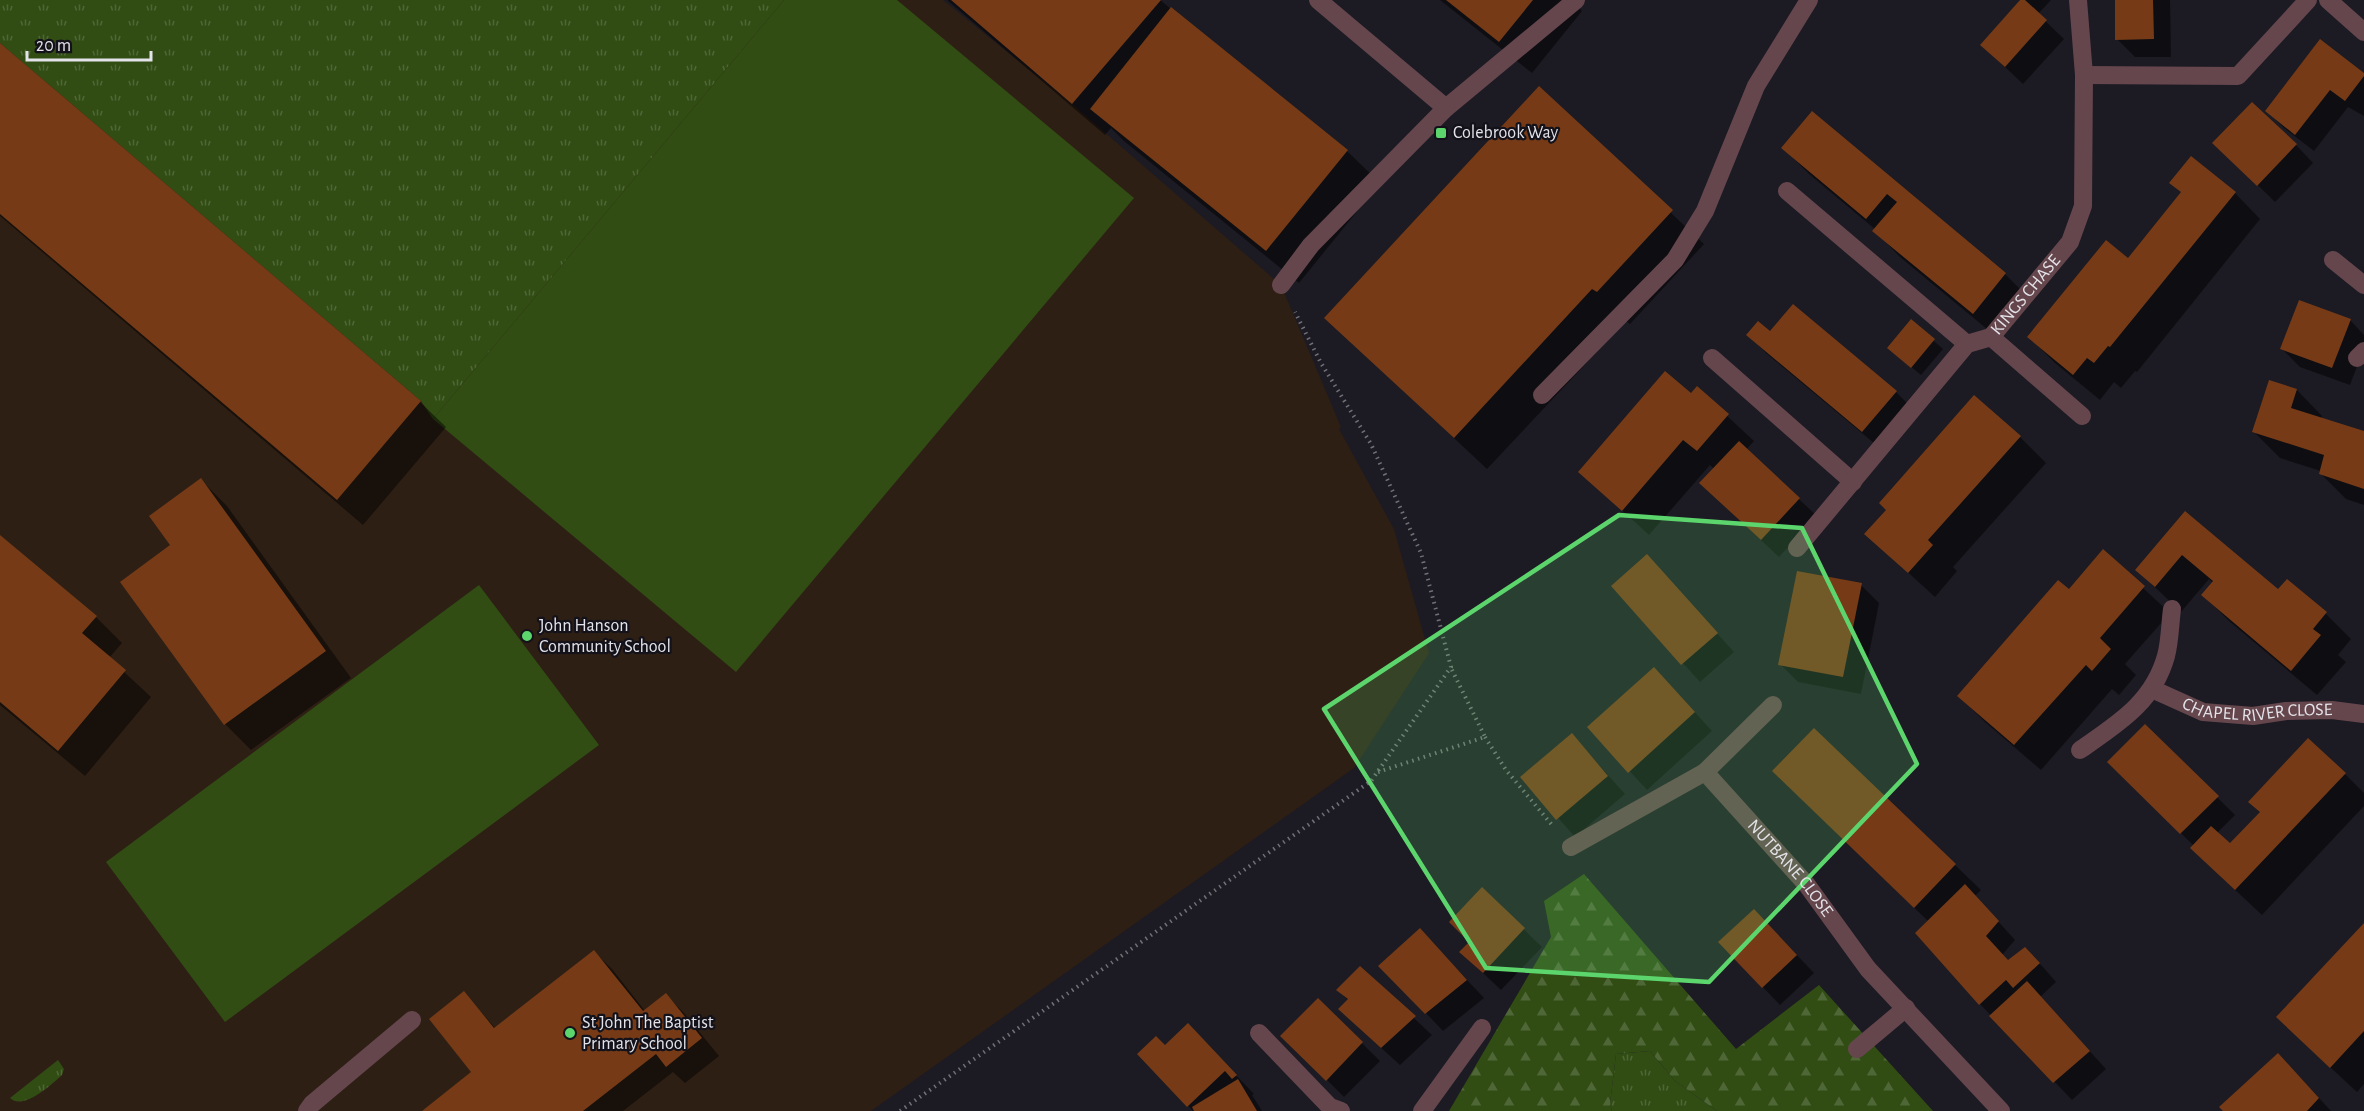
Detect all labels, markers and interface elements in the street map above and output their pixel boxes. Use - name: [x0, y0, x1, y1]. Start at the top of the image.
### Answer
- scale bar: [27, 24, 152, 62]
- text: 20 m: [36, 37, 71, 55]
- place label: Colebrook Way: [1453, 124, 1558, 142]
- marker: Colebrook Way: [1434, 126, 1448, 140]
- street label: KINGS CHASE: [1987, 251, 2064, 339]
- place label: John Hanson Community School: [539, 617, 671, 656]
- marker: John Hanson Community School: [520, 629, 534, 643]
- street label: CHAPEL RIVER CLOSE: [2179, 695, 2333, 725]
- street label: NUTBANE CLOSE: [1744, 816, 1836, 920]
- place label: St John The Baptist Primary School: [582, 1014, 714, 1053]
- marker: St John The Baptist Primary School: [563, 1026, 577, 1040]

